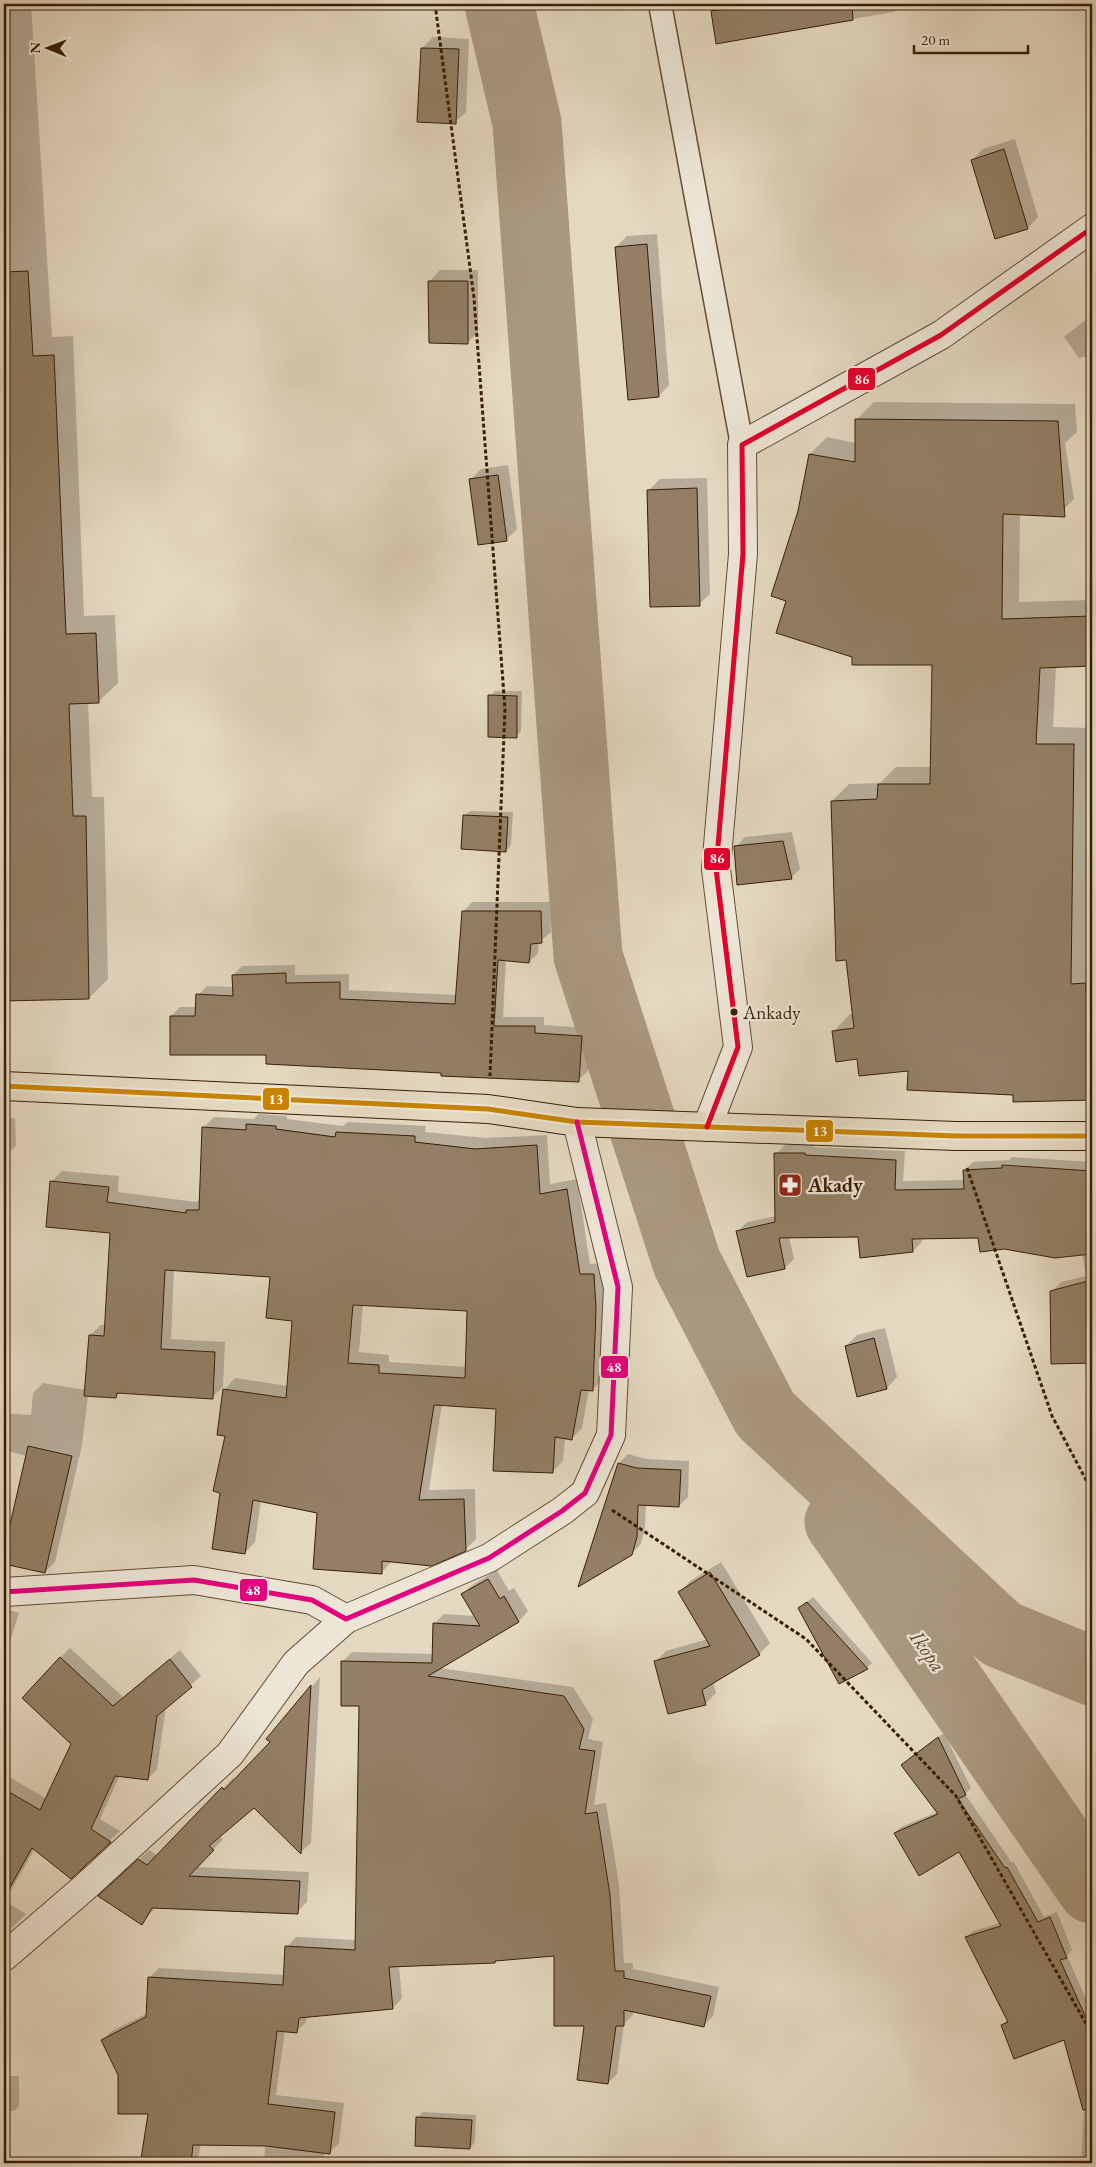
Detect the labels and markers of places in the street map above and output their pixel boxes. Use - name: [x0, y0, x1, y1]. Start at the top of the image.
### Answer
- place label: Ankady: [742, 1000, 801, 1025]
- marker: Ankady: [729, 1007, 739, 1017]
- pharmacy icon: Akady: [777, 1172, 803, 1198]
- place label: Akady: [807, 1172, 863, 1198]

